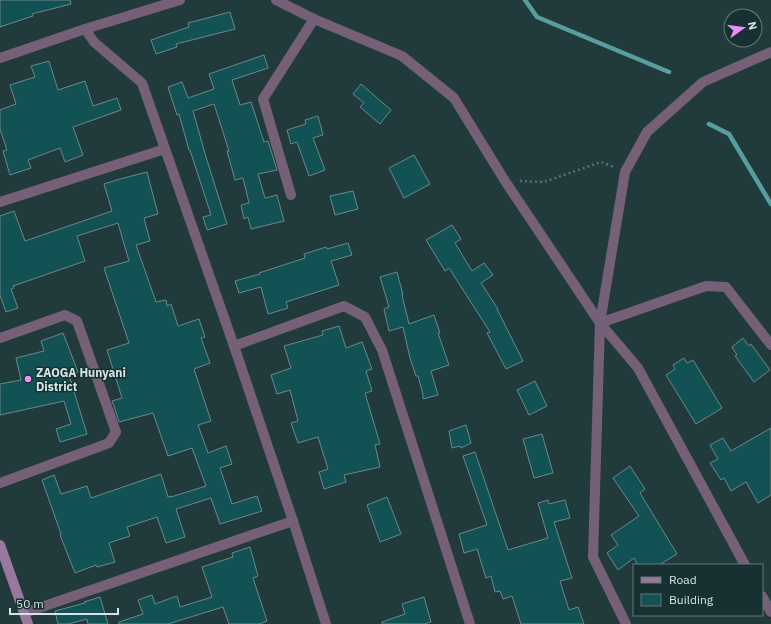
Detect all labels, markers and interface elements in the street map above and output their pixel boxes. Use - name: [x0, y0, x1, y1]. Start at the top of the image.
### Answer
- north arrow: [723, 8, 763, 48]
- text: N: [745, 20, 760, 31]
- place label: ZAOGA Hunyani District: [36, 365, 126, 394]
- marker: ZAOGA Hunyani District: [23, 374, 33, 384]
- legend: [633, 564, 763, 616]
- text: Road: [669, 572, 697, 587]
- scale bar: [10, 590, 118, 616]
- text: Building: [669, 592, 714, 607]
- text: 50 m: [16, 596, 44, 611]

